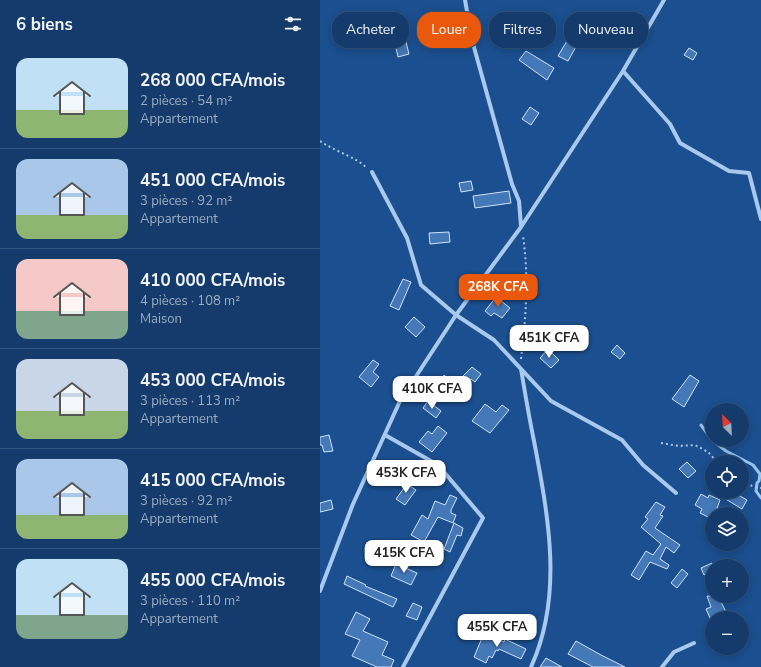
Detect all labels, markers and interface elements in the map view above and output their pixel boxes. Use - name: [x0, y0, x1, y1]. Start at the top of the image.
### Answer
- chip: Acheter: [332, 12, 409, 48]
- chip: Louer: [417, 12, 481, 48]
- chip: Filtres: [489, 12, 556, 48]
- chip: Nouveau: [564, 12, 648, 48]
- text: 6 biens: [16, 13, 73, 36]
- icon: filters: [282, 13, 304, 35]
- text: 268 000 CFA/mois: [140, 69, 285, 92]
- icon: home: [48, 74, 96, 122]
- text: 2 pièces · 54 m²: [140, 92, 232, 110]
- text: Appartement: [140, 110, 218, 128]
- text: 451 000 CFA/mois: [140, 169, 285, 192]
- icon: home: [48, 175, 96, 223]
- text: 3 pièces · 92 m²: [140, 192, 232, 210]
- text: Appartement: [140, 210, 218, 228]
- text: 410 000 CFA/mois: [140, 269, 285, 292]
- pin: 268K CFA: [457, 274, 539, 308]
- icon: home: [48, 275, 96, 323]
- text: 268K CFA: [468, 278, 528, 296]
- text: 4 pièces · 108 m²: [140, 292, 240, 310]
- text: Maison: [140, 310, 182, 328]
- pin: 451K CFA: [508, 325, 590, 359]
- text: 451K CFA: [519, 329, 579, 347]
- text: 453 000 CFA/mois: [140, 369, 285, 392]
- icon: home: [48, 375, 96, 423]
- pin: 410K CFA: [391, 376, 473, 410]
- text: 410K CFA: [402, 380, 462, 398]
- text: 3 pièces · 113 m²: [140, 392, 240, 410]
- north arrow: [705, 403, 749, 447]
- map controls: [705, 403, 749, 655]
- text: Appartement: [140, 410, 218, 428]
- button: locate: [705, 455, 749, 499]
- pin: 453K CFA: [365, 460, 447, 494]
- text: 453K CFA: [376, 464, 436, 482]
- text: 415 000 CFA/mois: [140, 469, 285, 492]
- icon: home: [48, 475, 96, 523]
- text: 3 pièces · 92 m²: [140, 492, 232, 510]
- button: layers: [705, 507, 749, 551]
- text: Appartement: [140, 510, 218, 528]
- pin: 415K CFA: [363, 540, 445, 574]
- text: 415K CFA: [374, 544, 434, 562]
- button: +: [705, 559, 749, 603]
- text: 455 000 CFA/mois: [140, 569, 285, 592]
- icon: home: [48, 575, 96, 623]
- text: 3 pièces · 110 m²: [140, 592, 240, 610]
- text: Appartement: [140, 610, 218, 628]
- button: −: [705, 611, 749, 655]
- pin: 455K CFA: [456, 614, 538, 648]
- text: 455K CFA: [467, 618, 527, 636]

